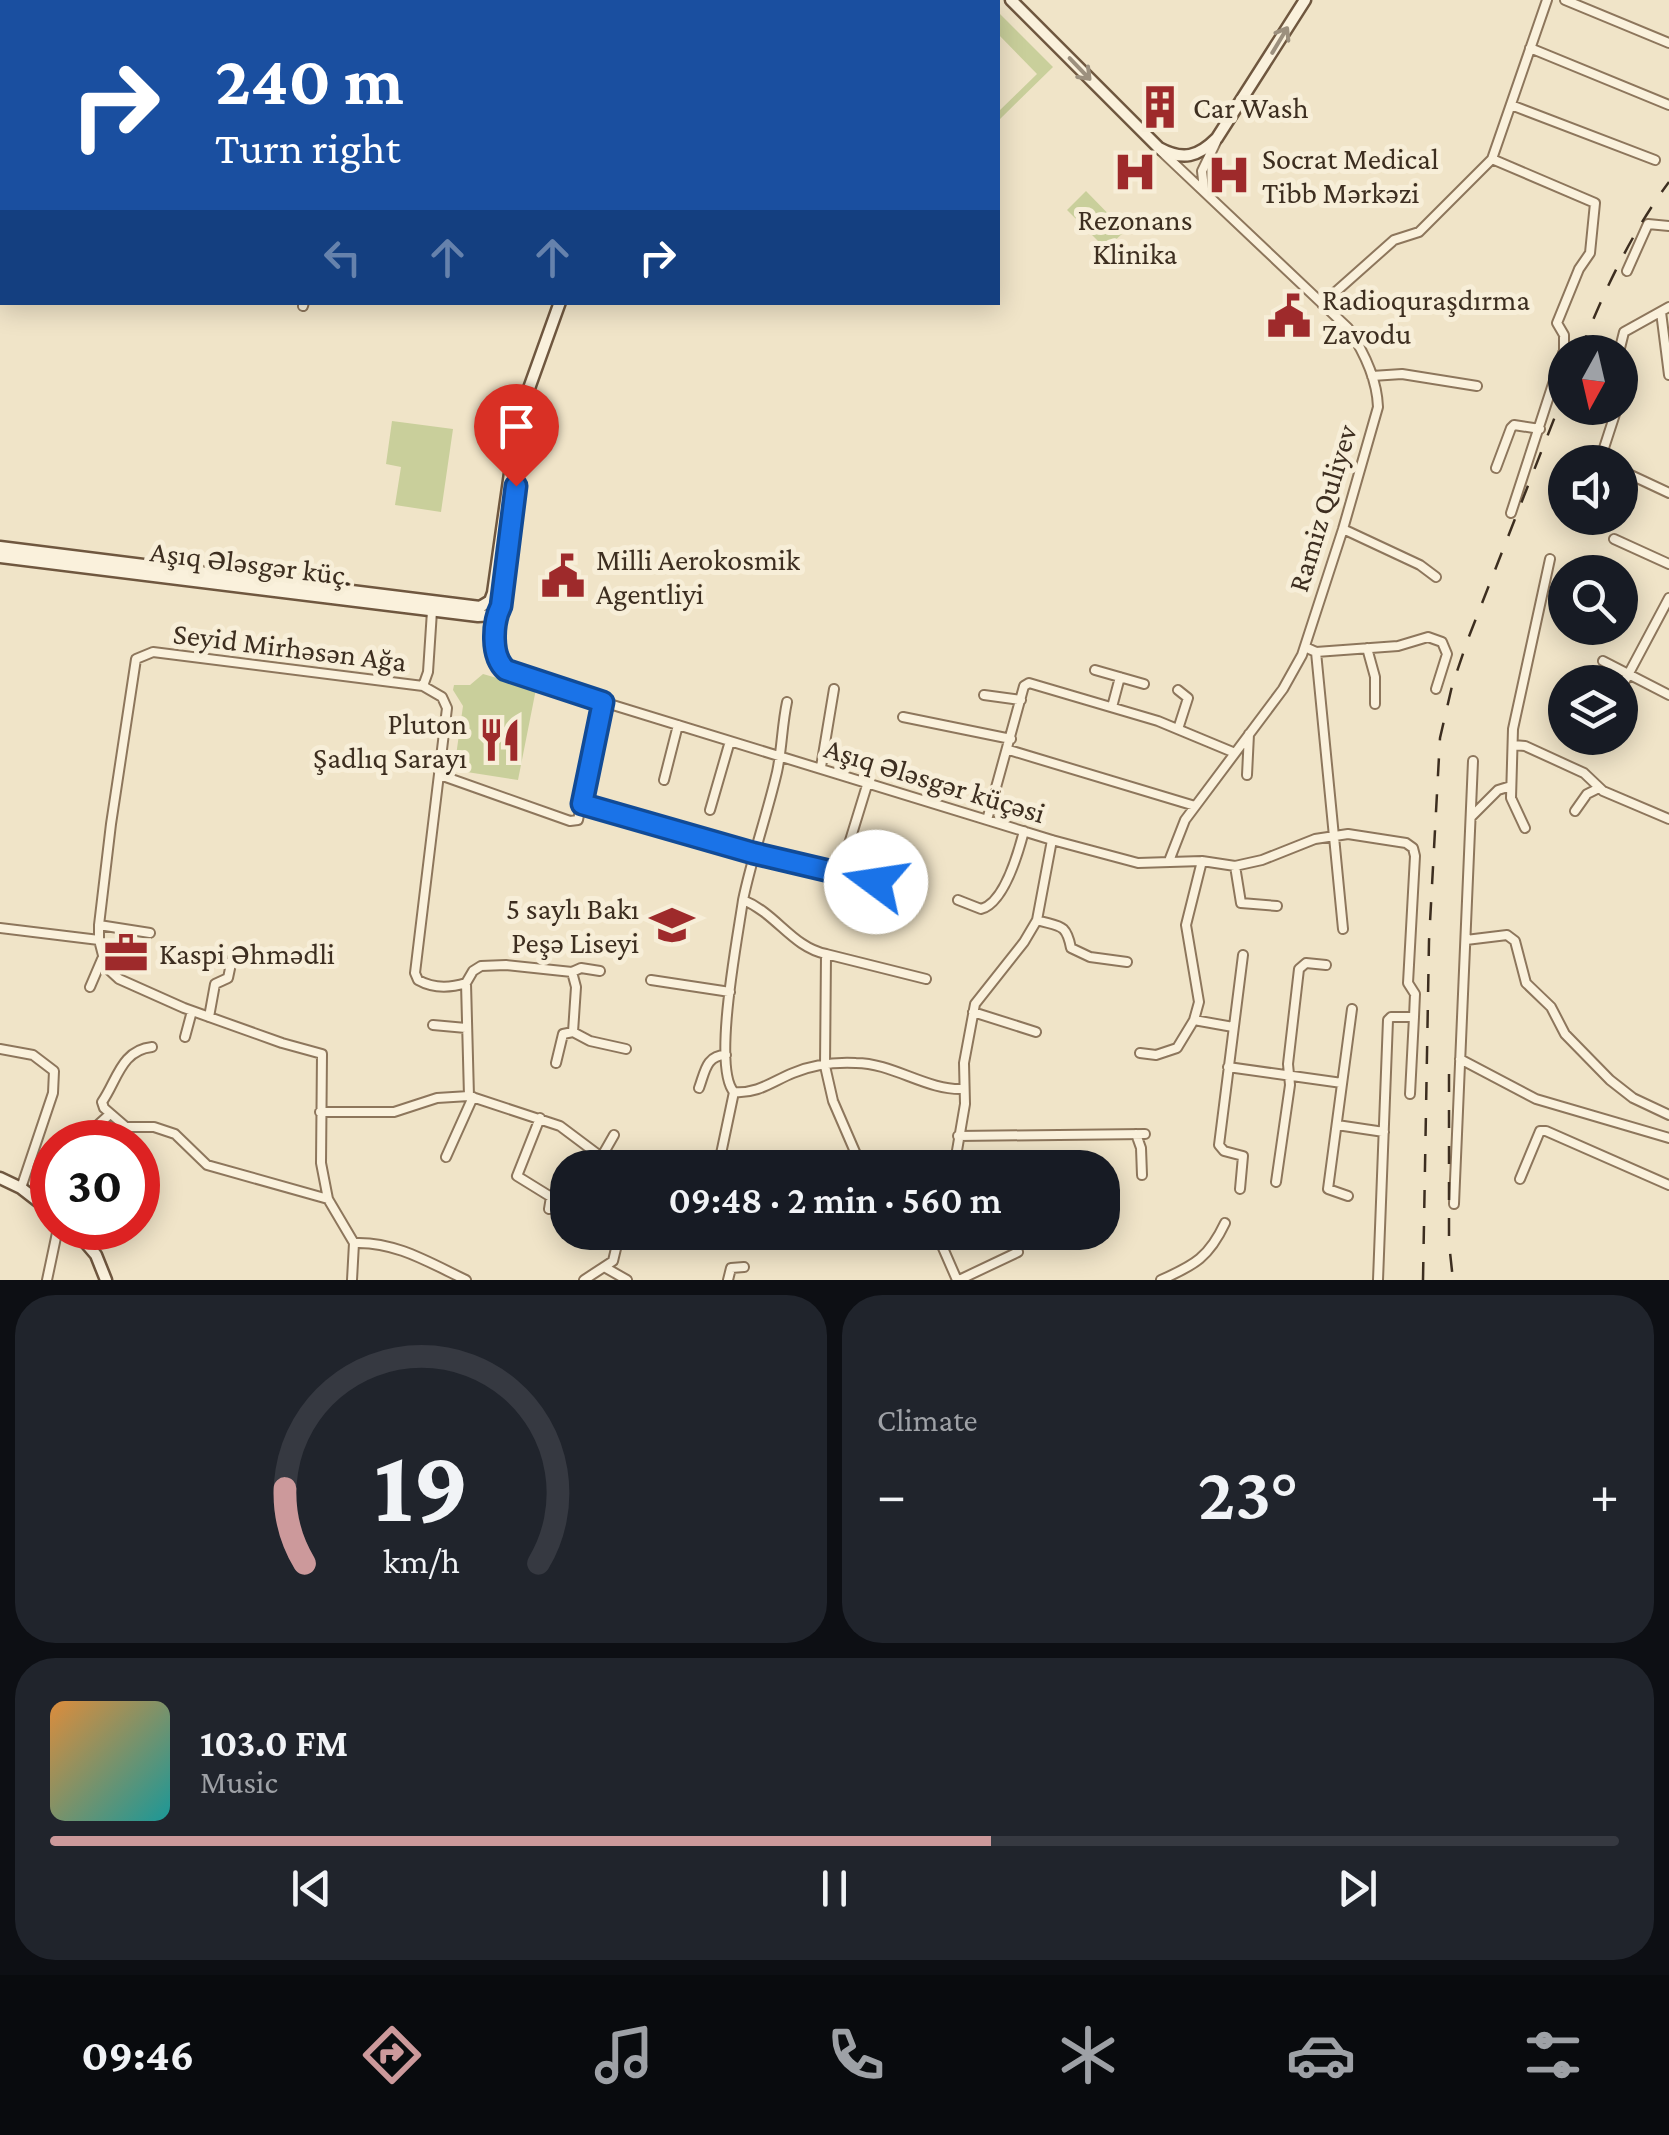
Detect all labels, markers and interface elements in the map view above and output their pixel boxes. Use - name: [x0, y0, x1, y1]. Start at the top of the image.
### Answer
- one-way arrow: [1270, 26, 1290, 55]
- icon: right: [50, 40, 180, 170]
- text: 240 m: [215, 41, 404, 119]
- one-way arrow: [1068, 57, 1092, 81]
- building icon: Car Wash: [1136, 83, 1184, 131]
- place label: Car Wash: [1193, 91, 1309, 124]
- text: Turn right: [215, 123, 400, 173]
- place label: Socrat Medical Tibb Mərkəzi: [1262, 142, 1439, 209]
- hospital icon: Rezonans Klinika: [1111, 148, 1159, 196]
- hospital icon: Socrat Medical Tibb Mərkəzi: [1205, 151, 1253, 199]
- place label: Rezonans Klinika: [1078, 203, 1192, 270]
- icon: left: [315, 230, 370, 285]
- icon: ahead: [420, 230, 475, 285]
- icon: ahead: [525, 230, 580, 285]
- icon: right: [630, 230, 685, 285]
- place label: Radioquraşdırma Zavodu: [1322, 283, 1530, 350]
- public building icon: Radioquraşdırma Zavodu: [1265, 292, 1313, 340]
- north arrow: [1548, 335, 1638, 425]
- map controls: [1548, 335, 1638, 755]
- pin: [474, 384, 559, 487]
- icon: arrive: [489, 399, 544, 454]
- street label: Ramiz Quliyev: [1281, 420, 1364, 596]
- button: sound: [1548, 445, 1638, 535]
- street label: Aşıq Ələsgər küç.: [148, 534, 354, 593]
- place label: Milli Aerokosmik Agentliyi: [596, 543, 801, 611]
- public building icon: Milli Aerokosmik Agentliyi: [539, 552, 587, 600]
- button: search: [1548, 555, 1638, 645]
- street label: Seyid Mirhəsən Ağa: [171, 616, 409, 679]
- button: layers: [1548, 665, 1638, 755]
- place label: Pluton Şadlıq Sarayı: [313, 707, 467, 775]
- restaurant icon: Pluton Şadlıq Sarayı: [476, 716, 524, 764]
- street label: Aşıq Ələsgər küçəsi: [820, 731, 1049, 830]
- position arrow: [824, 830, 928, 934]
- place label: 5 saylı Bakı Peşə Liseyi: [506, 892, 639, 960]
- school or university icon: 5 saylı Bakı Peşə Liseyi: [648, 901, 696, 949]
- office icon: Kaspi Əhmədli: [102, 929, 150, 977]
- place label: Kaspi Əhmədli: [159, 937, 335, 971]
- speed limit sign: 30: [30, 1120, 160, 1250]
- text: 09:48 · 2 min · 560 m: [668, 1179, 1002, 1221]
- text: Climate: [877, 1402, 978, 1438]
- text: 19: [373, 1428, 469, 1543]
- text: 23°: [1198, 1452, 1298, 1535]
- text: −: [877, 1464, 906, 1525]
- text: +: [1590, 1464, 1619, 1525]
- text: km/h: [382, 1541, 460, 1581]
- text: 103.0 FM: [200, 1722, 348, 1764]
- text: Music: [200, 1764, 278, 1800]
- icon: previous: [284, 1861, 339, 1916]
- icon: pause: [807, 1861, 862, 1916]
- icon: next: [1330, 1861, 1385, 1916]
- icon: directions: [357, 2020, 427, 2090]
- icon: music: [589, 2020, 659, 2090]
- icon: phone: [821, 2020, 891, 2090]
- icon: climate: [1053, 2020, 1123, 2090]
- icon: car: [1286, 2020, 1356, 2090]
- icon: filters: [1518, 2020, 1588, 2090]
- text: 09:46: [81, 2030, 194, 2080]

